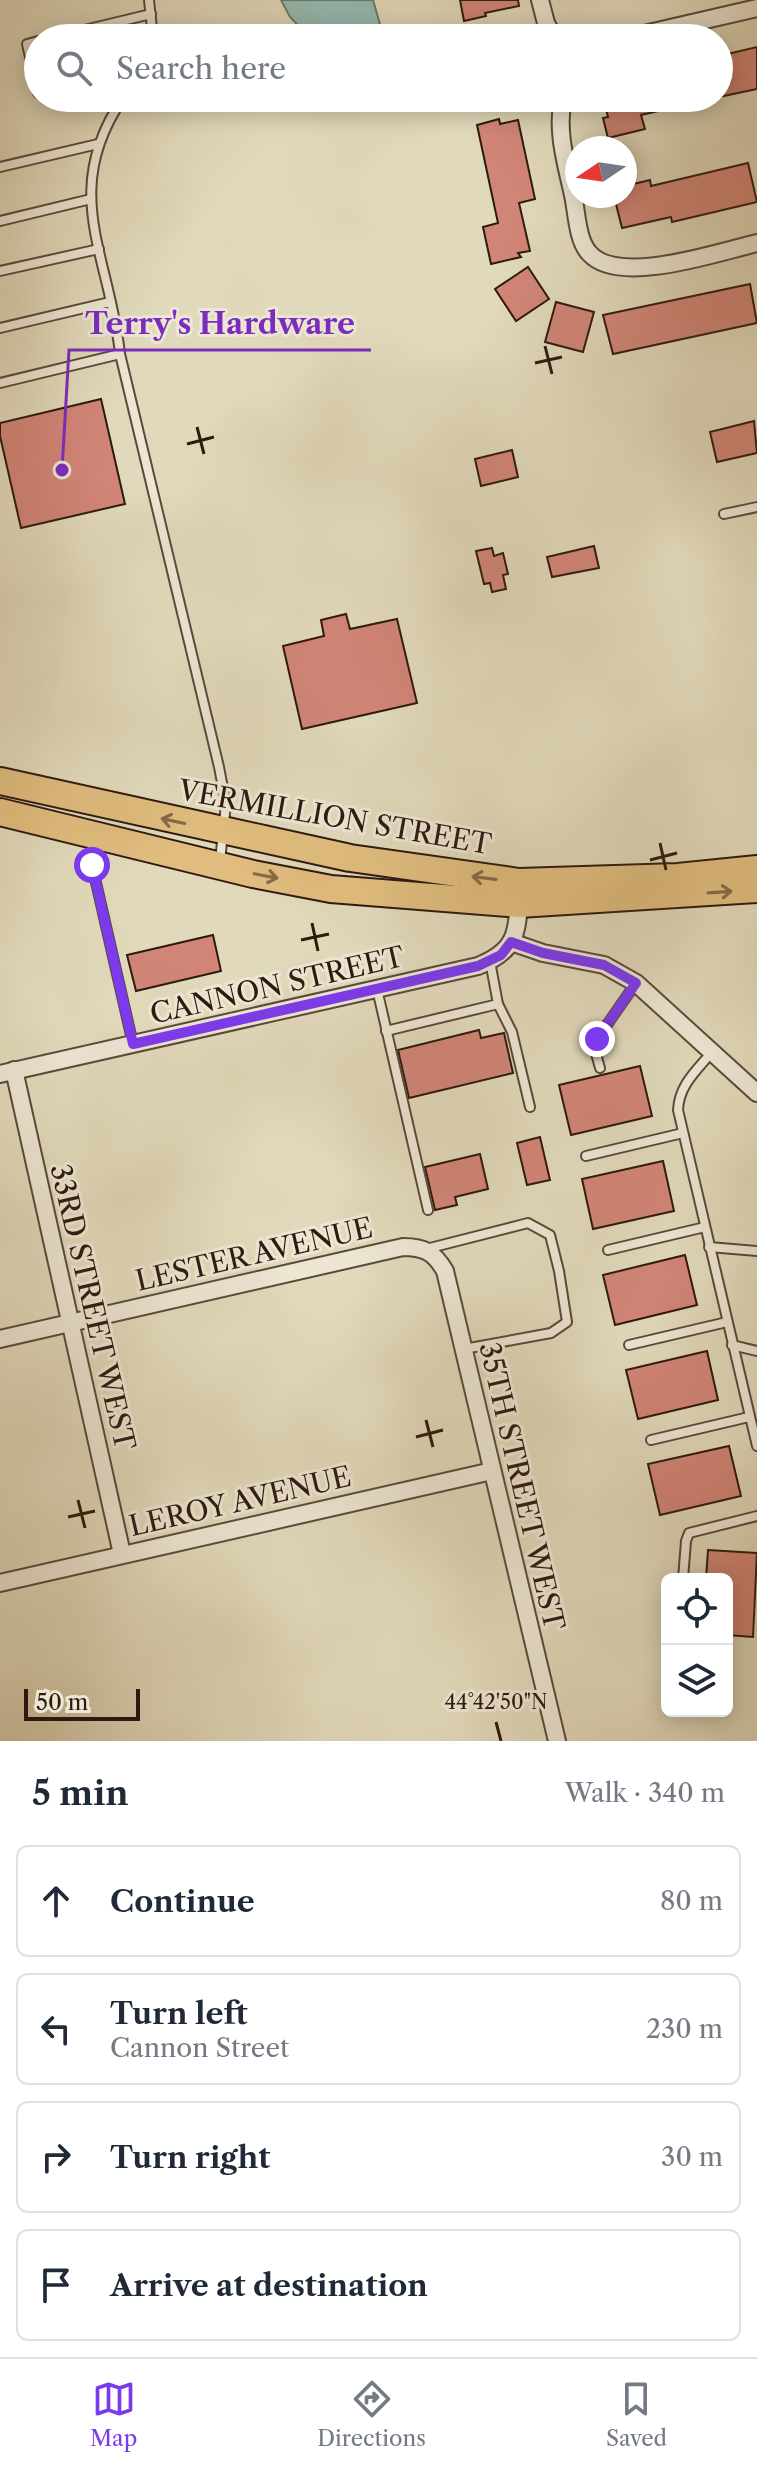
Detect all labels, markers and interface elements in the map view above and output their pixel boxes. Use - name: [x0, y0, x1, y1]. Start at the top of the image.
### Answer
- search box: [24, 24, 733, 112]
- icon: search: [52, 46, 96, 90]
- text: Search here: [116, 50, 286, 87]
- north arrow: [565, 136, 637, 208]
- callout: Terry's Hardware: [69, 296, 371, 350]
- text: Terry's Hardware: [85, 305, 355, 342]
- street label: VERMILLION STREET: [175, 773, 494, 861]
- one-way arrow: [161, 812, 186, 827]
- route start: [74, 847, 110, 883]
- one-way arrow: [253, 869, 279, 884]
- one-way arrow: [471, 870, 498, 885]
- one-way arrow: [706, 884, 733, 899]
- street label: CANNON STREET: [147, 939, 407, 1031]
- route end: [579, 1021, 615, 1057]
- street label: 33RD STREET WEST: [44, 1161, 142, 1453]
- street label: LESTER AVENUE: [132, 1210, 376, 1298]
- street label: 35TH STREET WEST: [472, 1339, 572, 1633]
- street label: LEROY AVENUE: [126, 1459, 354, 1543]
- map controls: [661, 1573, 733, 1717]
- button: locate: [661, 1573, 733, 1645]
- button: layers: [661, 1645, 733, 1717]
- scale bar: [24, 1685, 140, 1721]
- text: 50 m: [36, 1689, 88, 1716]
- text: 44°42'50"N: [445, 1690, 548, 1714]
- text: 5 min: [32, 1772, 129, 1814]
- text: Walk · 340 m: [565, 1777, 725, 1809]
- icon: ahead: [34, 1879, 78, 1923]
- text: Continue: [110, 1883, 255, 1920]
- text: 80 m: [660, 1885, 723, 1917]
- text: Turn left: [110, 1995, 247, 2032]
- icon: left: [34, 2007, 78, 2051]
- text: 230 m: [646, 2013, 723, 2045]
- text: Cannon Street: [110, 2032, 289, 2064]
- icon: right: [34, 2135, 78, 2179]
- text: Turn right: [110, 2139, 270, 2176]
- text: 30 m: [661, 2141, 723, 2173]
- icon: arrive: [34, 2263, 78, 2307]
- text: Arrive at destination: [110, 2267, 428, 2304]
- tab: Map: [90, 2377, 137, 2452]
- tab: Directions: [317, 2377, 426, 2452]
- tab: Saved: [606, 2377, 667, 2452]

